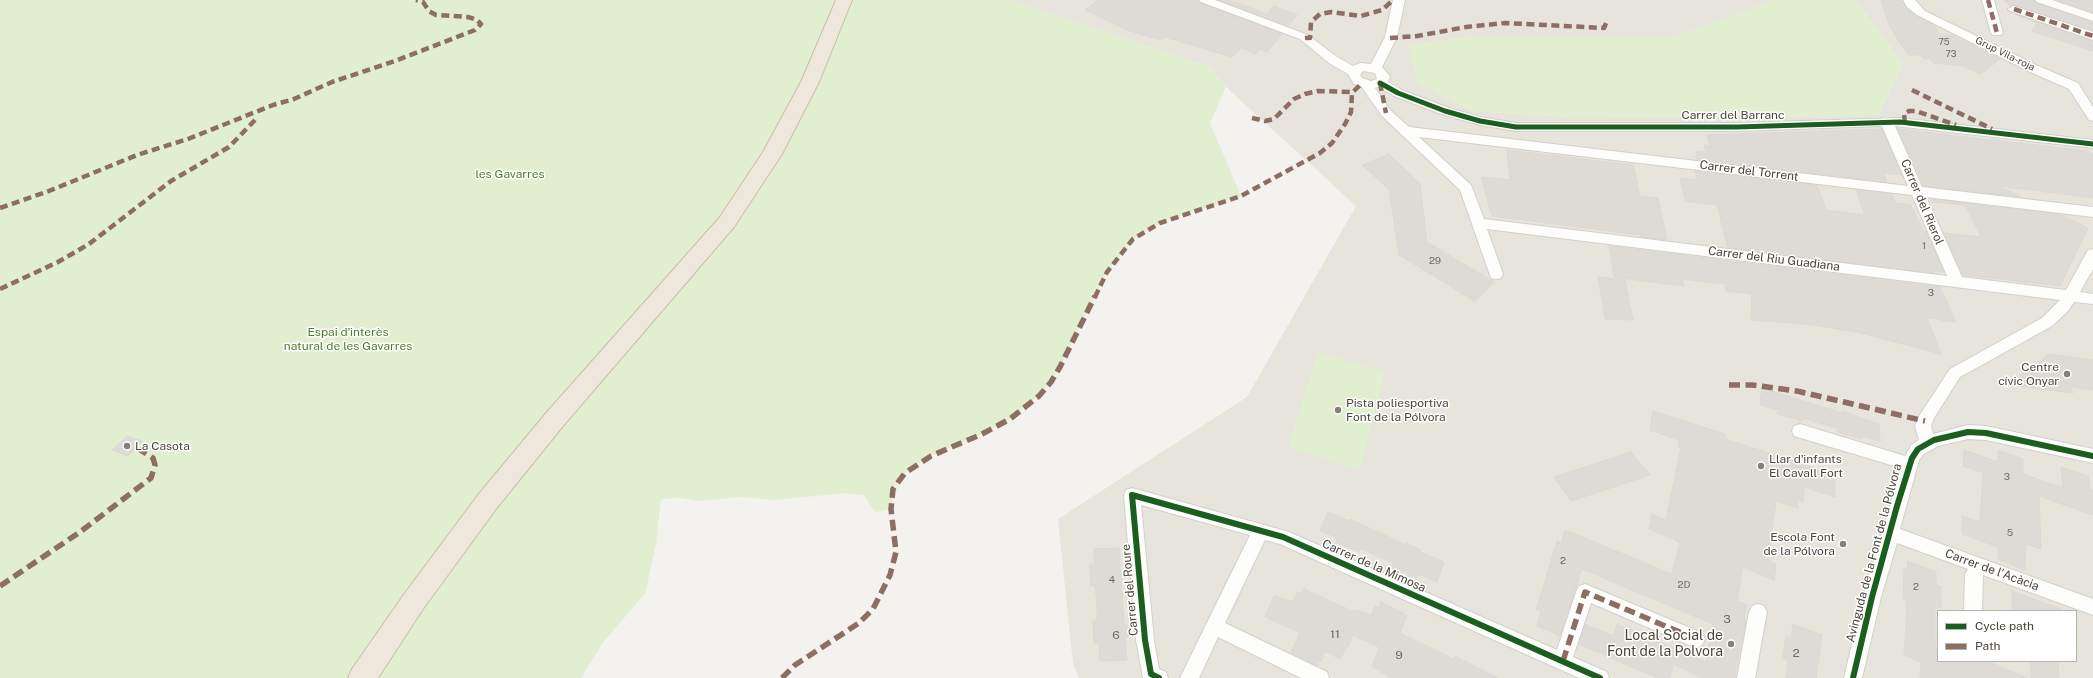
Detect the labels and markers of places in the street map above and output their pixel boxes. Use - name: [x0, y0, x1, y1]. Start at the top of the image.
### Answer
- place label: Centre cívic Onyar: [1998, 360, 2059, 388]
- marker: Centre cívic Onyar: [2062, 369, 2072, 379]
- place label: Pista poliesportiva Font de la Pólvora: [1346, 396, 1449, 424]
- marker: Pista poliesportiva Font de la Pólvora: [1333, 405, 1343, 415]
- place label: La Casota: [135, 439, 190, 453]
- marker: La Casota: [122, 441, 132, 451]
- place label: Llar d'infants El Cavall Fort: [1769, 452, 1843, 480]
- marker: Llar d'infants El Cavall Fort: [1756, 461, 1766, 471]
- place label: Escola Font de la Pólvora: [1763, 530, 1835, 558]
- marker: Escola Font de la Pólvora: [1838, 539, 1848, 549]
- place label: Local Social de Font de la Polvora: [1607, 628, 1723, 660]
- marker: Local Social de Font de la Polvora: [1726, 639, 1736, 649]

